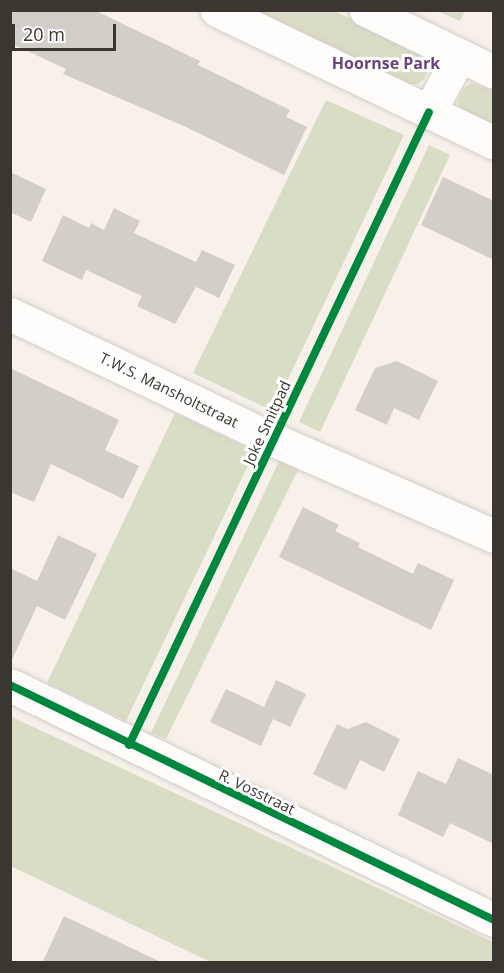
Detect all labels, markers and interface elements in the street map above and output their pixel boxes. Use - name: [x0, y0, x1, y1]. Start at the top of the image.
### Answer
- scale bar: [15, 12, 118, 50]
- text: 20 m: [23, 22, 65, 46]
- district label: Hoornse Park: [332, 53, 440, 73]
- street label: T.W.S. Mansholtstraat: [97, 349, 241, 431]
- street label: Joke Smitpad: [240, 378, 294, 468]
- street label: R. Vosstraat: [216, 766, 298, 818]

